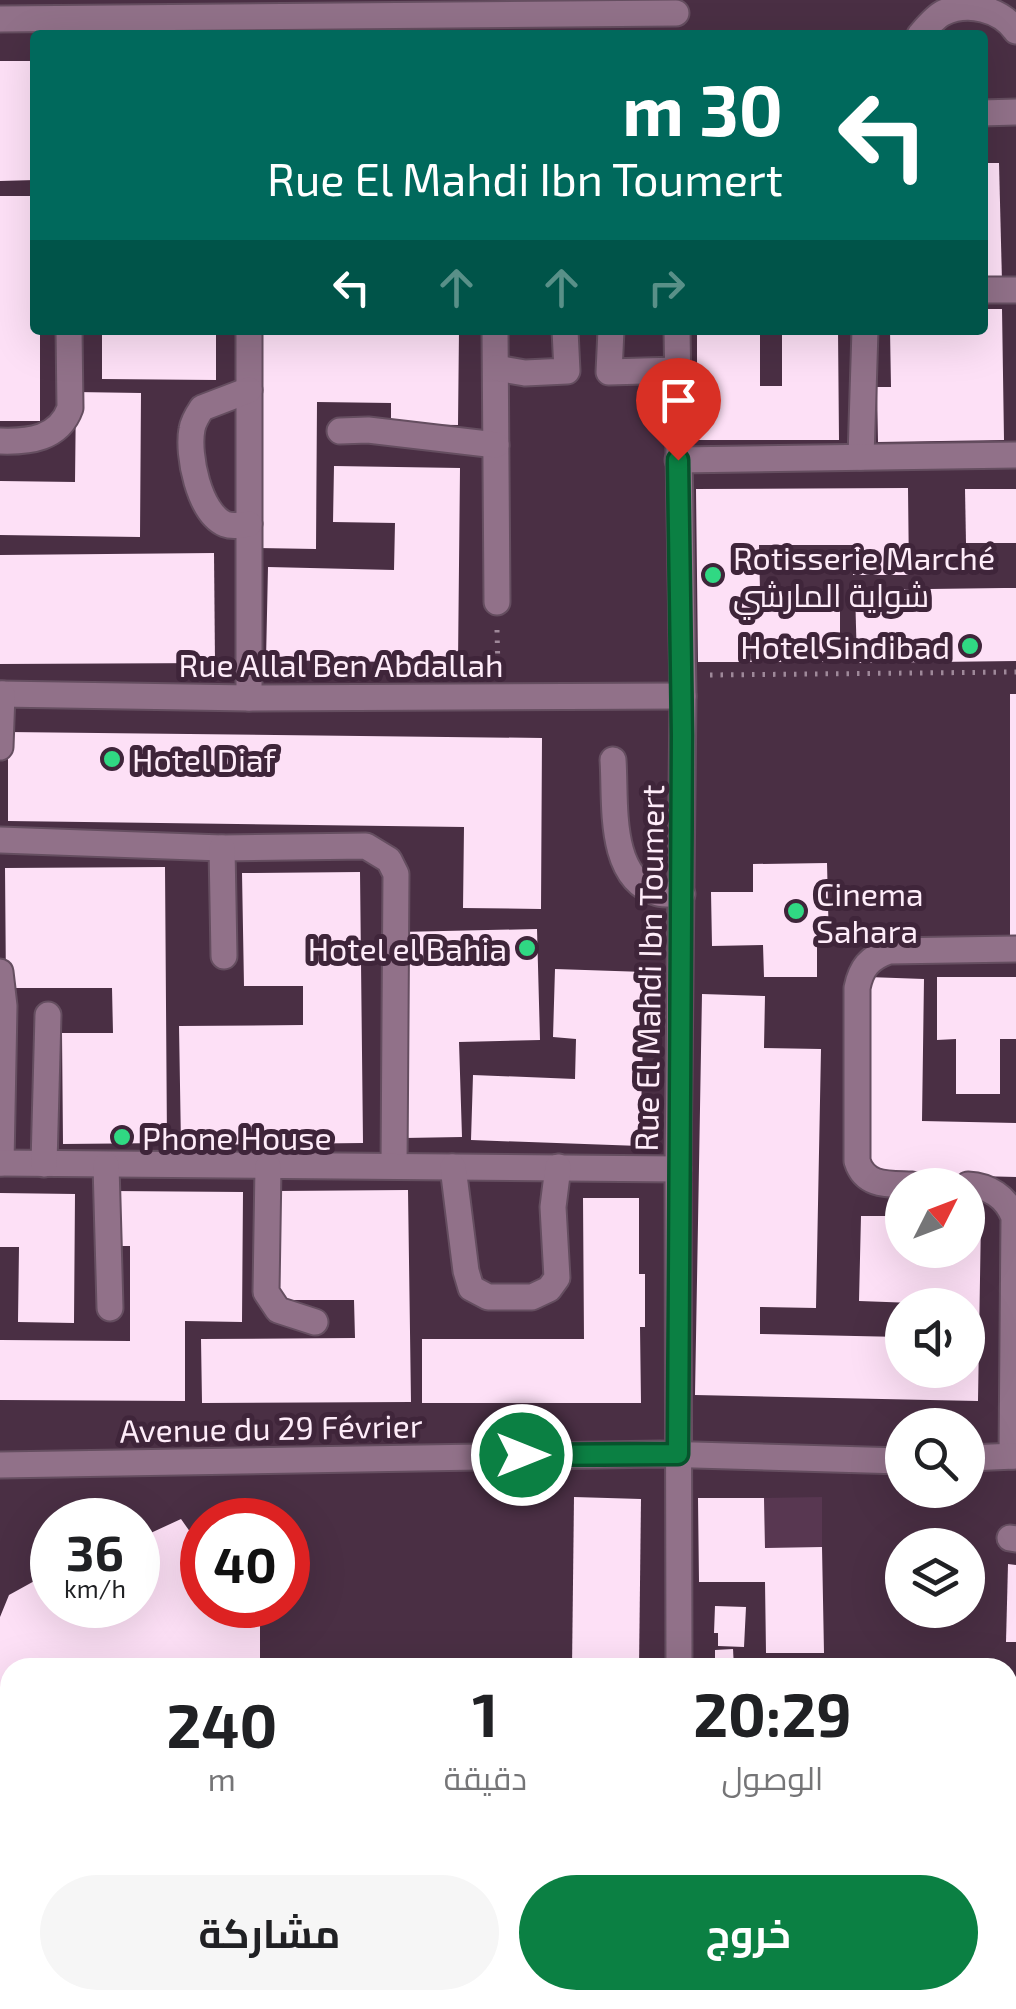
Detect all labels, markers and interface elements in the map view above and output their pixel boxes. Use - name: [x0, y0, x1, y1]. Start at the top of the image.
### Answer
- text: 30 m: [622, 66, 783, 150]
- icon: left: [818, 70, 948, 200]
- text: Rue El Mahdi Ibn Toumert: [267, 151, 783, 205]
- icon: left: [324, 260, 379, 315]
- icon: ahead: [429, 260, 484, 315]
- icon: ahead: [534, 260, 589, 315]
- icon: right: [639, 260, 694, 315]
- pin: [636, 358, 721, 461]
- icon: arrive: [651, 373, 706, 428]
- place label: Rotisserie Marché شواية المارشي: [733, 538, 995, 620]
- marker: Rotisserie Marché شواية المارشي: [702, 564, 724, 586]
- place label: Hotel Sindibad: [740, 627, 950, 665]
- marker: Hotel Sindibad: [959, 635, 981, 657]
- street label: Rue Allal Ben Abdallah: [178, 645, 504, 683]
- place label: Hotel Diaf: [132, 740, 276, 778]
- marker: Hotel Diaf: [101, 748, 123, 770]
- street label: Rue El Mahdi Ibn Toumert: [626, 784, 670, 1152]
- place label: Cinema Sahara: [816, 874, 924, 949]
- marker: Cinema Sahara: [785, 900, 807, 922]
- place label: Hotel el Bahia: [308, 929, 507, 967]
- marker: Hotel el Bahia: [516, 937, 538, 959]
- place label: Phone House: [142, 1118, 332, 1156]
- marker: Phone House: [111, 1126, 133, 1148]
- north arrow: [885, 1168, 985, 1268]
- map controls: [885, 1168, 985, 1628]
- button: sound: [885, 1288, 985, 1388]
- position arrow: [470, 1403, 574, 1507]
- street label: Avenue du 29 Février: [119, 1405, 423, 1449]
- button: search: [885, 1408, 985, 1508]
- speed limit sign: 40: [180, 1498, 310, 1628]
- text: 36: [66, 1521, 124, 1581]
- button: layers: [885, 1528, 985, 1628]
- text: km/h: [64, 1573, 126, 1603]
- text: 1: [472, 1677, 498, 1749]
- text: 20:29: [693, 1677, 852, 1749]
- text: 240: [166, 1688, 277, 1760]
- text: دقيقة: [444, 1758, 527, 1796]
- text: الوصول: [721, 1758, 823, 1796]
- text: m: [208, 1759, 236, 1797]
- button: مشاركة: [40, 1875, 499, 1990]
- button: خروج: [519, 1875, 978, 1990]

